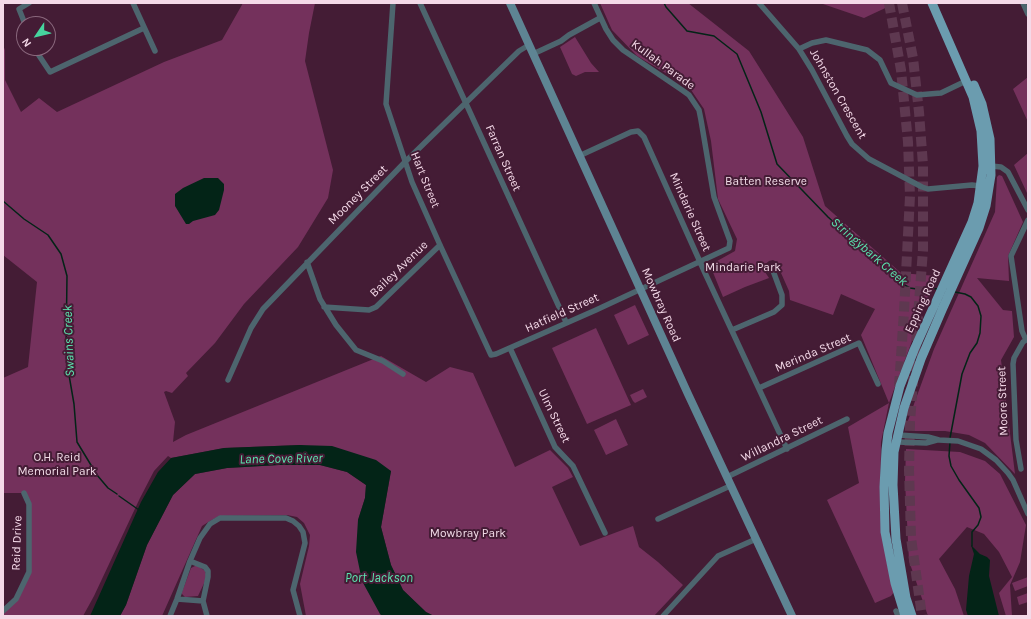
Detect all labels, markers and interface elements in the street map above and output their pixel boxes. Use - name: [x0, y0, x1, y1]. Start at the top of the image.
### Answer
- north arrow: [16, 16, 56, 56]
- text: N: [19, 36, 34, 50]
- street label: Kullah Parade: [628, 37, 698, 93]
- street label: Johnston Crescent: [806, 46, 870, 142]
- street label: Farran Street: [482, 123, 524, 193]
- street label: Hart Street: [407, 150, 443, 210]
- street label: Mooney Street: [325, 162, 391, 228]
- street label: Mindarie Street: [666, 170, 714, 254]
- park label: Batten Reserve: [725, 175, 807, 189]
- water label: Stringybark Creek: [827, 214, 911, 290]
- street label: Bailey Avenue: [367, 238, 431, 300]
- park label: Mindarie Park: [705, 261, 781, 275]
- street label: Mowbray Road: [638, 266, 684, 344]
- street label: Epping Road: [902, 267, 944, 335]
- street label: Hatfield Street: [523, 290, 601, 336]
- water label: Swains Creek: [60, 305, 78, 377]
- street label: Merinda Street: [773, 331, 853, 375]
- street label: Moore Street: [995, 366, 1011, 436]
- street label: Ulm Street: [535, 387, 573, 445]
- street label: Willandra Street: [739, 413, 825, 465]
- water label: Lane Cove River: [239, 450, 323, 468]
- park label: O.H. Reid Memorial Park: [17, 451, 97, 479]
- street label: Reid Drive: [9, 515, 25, 571]
- park label: Mowbray Park: [430, 527, 506, 541]
- water label: Port Jackson: [345, 570, 413, 586]

